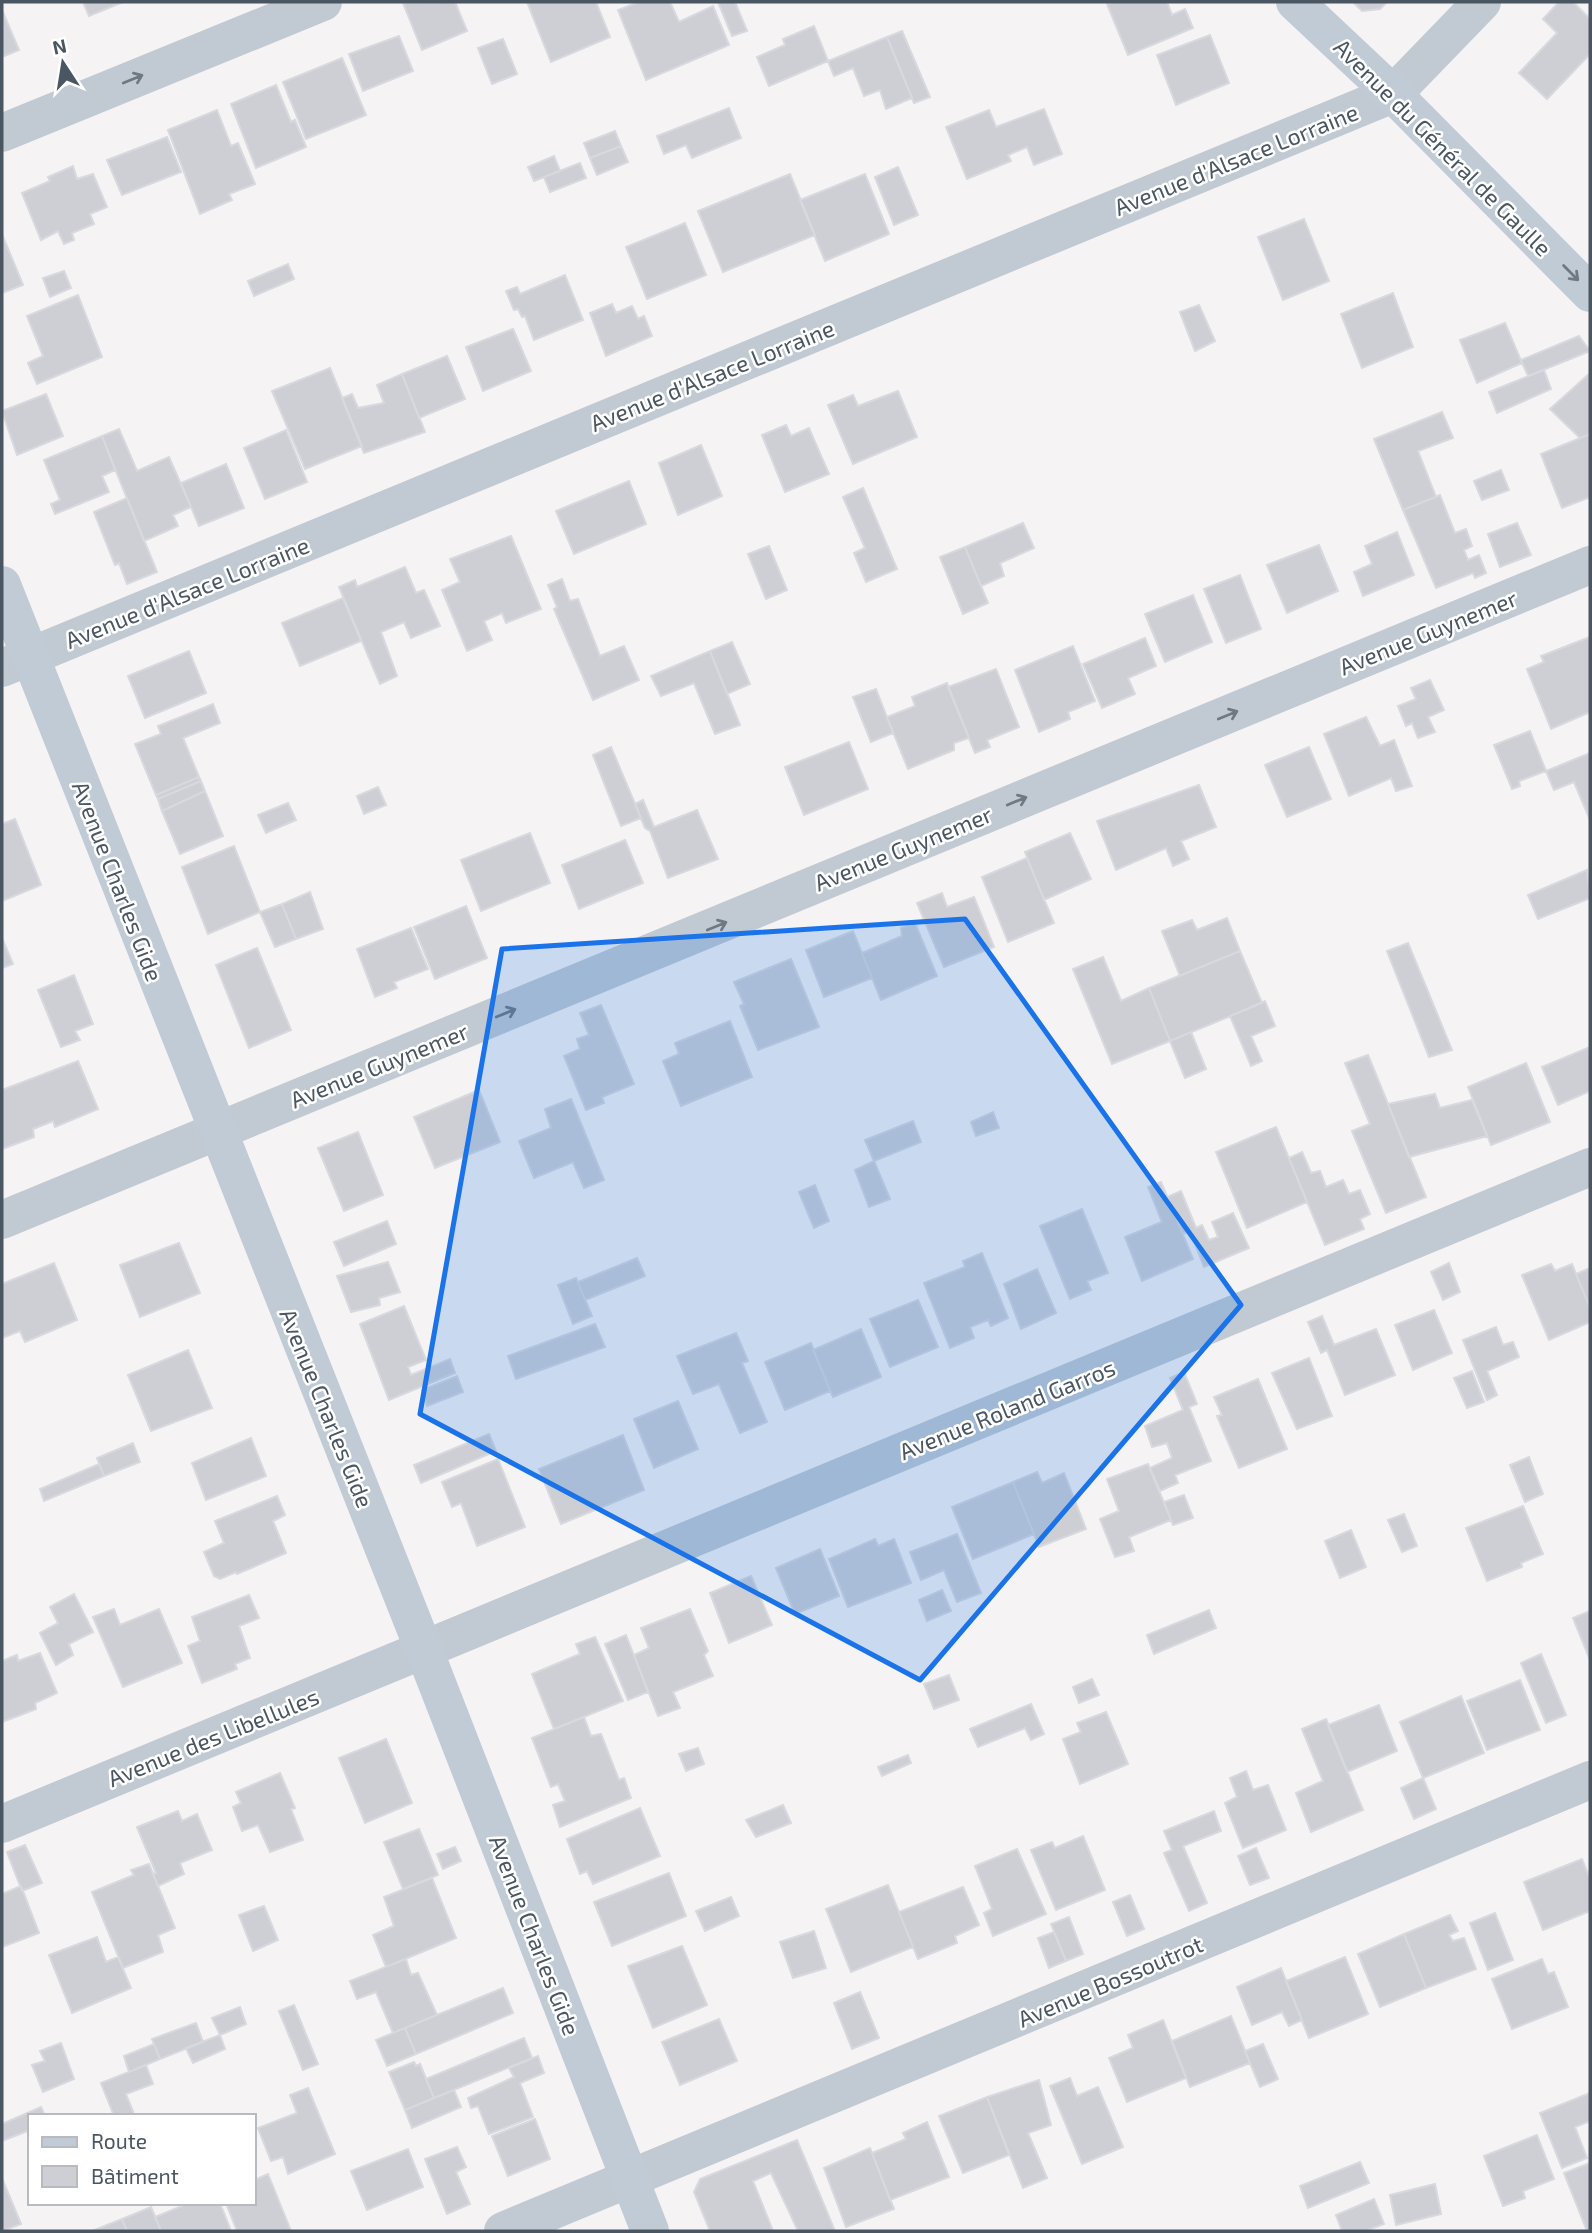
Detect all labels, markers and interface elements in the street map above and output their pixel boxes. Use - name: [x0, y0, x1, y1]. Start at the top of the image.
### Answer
- north arrow: [28, 28, 98, 98]
- street label: Avenue du Général de Gaulle: [1328, 32, 1558, 262]
- text: N: [50, 33, 68, 59]
- one-way arrow: [122, 72, 143, 85]
- street label: Avenue d'Alsace Lorraine: [1110, 97, 1362, 221]
- one-way arrow: [1562, 265, 1579, 282]
- street label: Avenue d'Alsace Lorraine: [586, 313, 838, 437]
- street label: Avenue d'Alsace Lorraine: [61, 530, 313, 654]
- street label: Avenue Guynemer: [1335, 584, 1521, 680]
- one-way arrow: [1216, 707, 1238, 720]
- street label: Avenue Charles Gide: [67, 777, 169, 985]
- one-way arrow: [1006, 794, 1028, 807]
- street label: Avenue Guynemer: [810, 800, 996, 896]
- one-way arrow: [705, 918, 727, 931]
- one-way arrow: [495, 1005, 517, 1018]
- street label: Avenue Guynemer: [286, 1017, 472, 1113]
- street label: Avenue Charles Gide: [274, 1304, 380, 1512]
- street label: Avenue Roland Garros: [895, 1353, 1119, 1465]
- street label: Avenue des Libellules: [103, 1682, 323, 1792]
- street label: Avenue Charles Gide: [484, 1831, 586, 2039]
- street label: Avenue Bossoutrot: [1013, 1929, 1207, 2033]
- legend: [28, 2114, 256, 2205]
- text: Route: [91, 2128, 147, 2153]
- text: Bâtiment: [91, 2163, 179, 2188]

